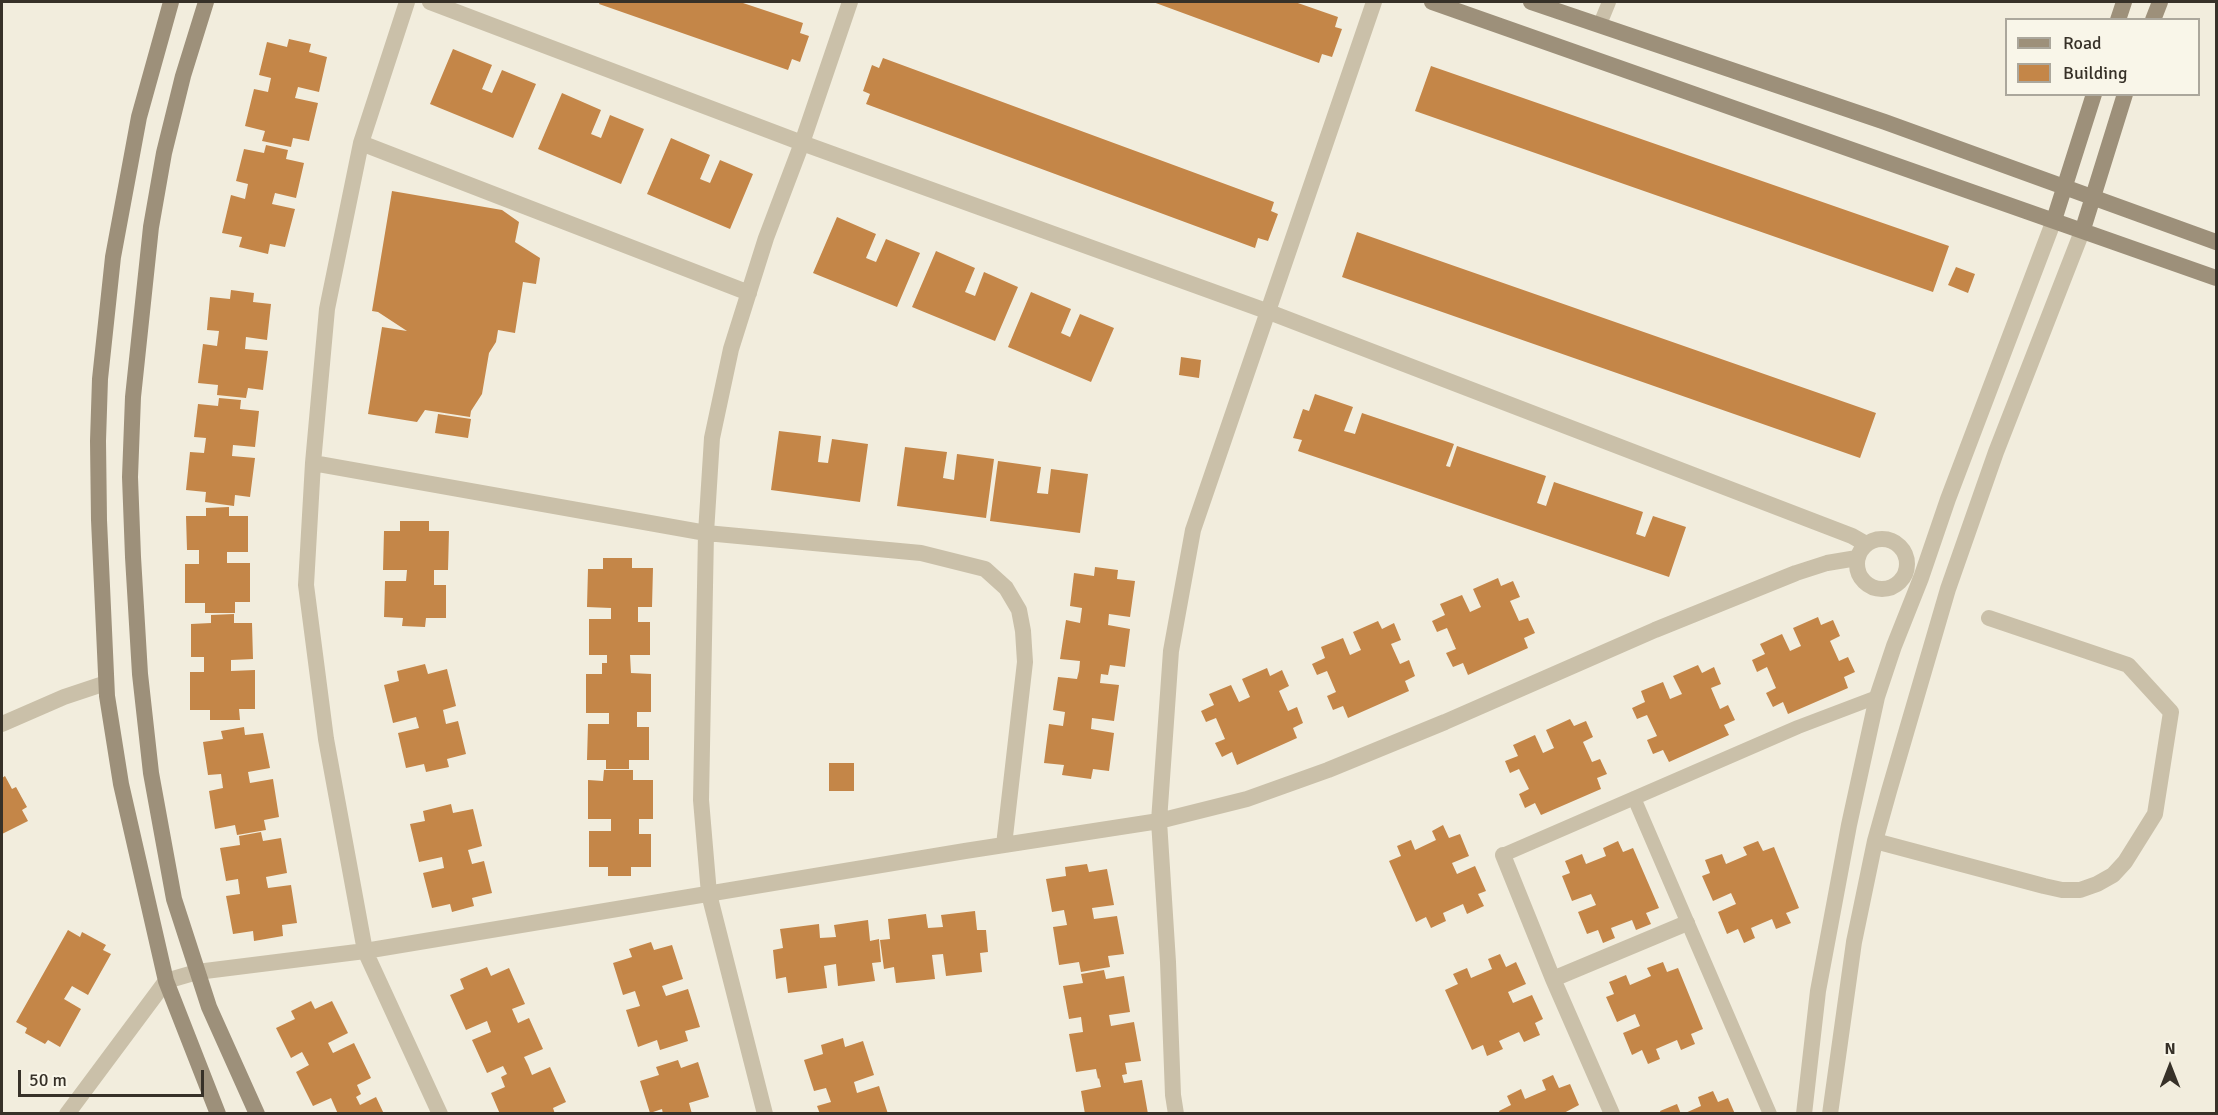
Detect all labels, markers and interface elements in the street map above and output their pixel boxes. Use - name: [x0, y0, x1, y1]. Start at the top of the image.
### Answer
- legend: [2005, 18, 2200, 96]
- text: Road: [2063, 32, 2102, 54]
- text: Building: [2063, 62, 2127, 84]
- north arrow: [2140, 1037, 2200, 1097]
- text: N: [2164, 1039, 2176, 1059]
- scale bar: [21, 1058, 207, 1096]
- text: 50 m: [29, 1069, 67, 1091]

